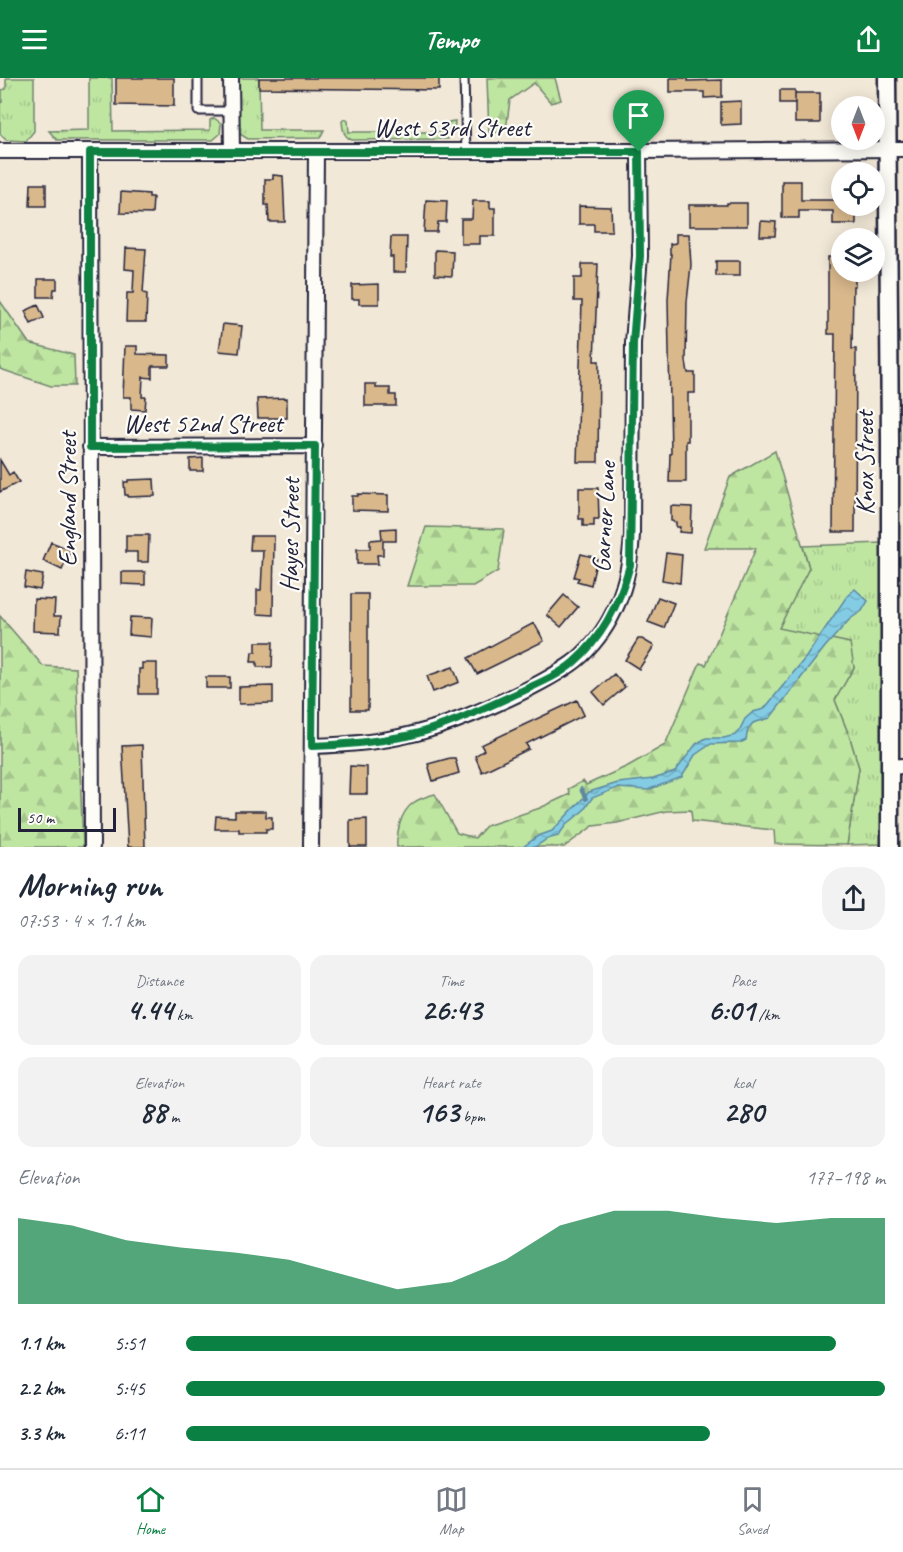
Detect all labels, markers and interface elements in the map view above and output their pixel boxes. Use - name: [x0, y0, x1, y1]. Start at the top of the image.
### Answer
- text: Tempo: [424, 22, 479, 56]
- icon: menu: [18, 23, 51, 56]
- icon: share: [852, 23, 885, 56]
- pin: [613, 90, 664, 152]
- north arrow: [831, 96, 885, 150]
- map controls: [831, 96, 885, 282]
- icon: arrive: [622, 99, 655, 132]
- street label: West 53rd Street: [374, 111, 533, 144]
- button: locate: [831, 162, 885, 216]
- button: layers: [831, 228, 885, 282]
- street label: West 52nd Street: [124, 407, 285, 440]
- street label: Knox Street: [848, 409, 881, 515]
- street label: England Street: [51, 429, 84, 566]
- street label: Garner Lane: [585, 458, 624, 573]
- street label: Hayes Street: [273, 475, 308, 592]
- scale bar: [18, 805, 116, 833]
- text: 50 m: [27, 808, 54, 828]
- text: Morning run: [18, 864, 162, 906]
- button: share: [822, 867, 885, 930]
- text: 07:53 · 4 × 1.1 km: [18, 908, 145, 933]
- text: Distance: [136, 971, 183, 991]
- text: Time: [439, 971, 464, 991]
- text: Pace: [731, 971, 756, 991]
- text: 4.44: [127, 991, 173, 1029]
- text: 26:43: [421, 991, 482, 1029]
- text: 6:01: [708, 991, 755, 1029]
- text: km: [173, 1005, 192, 1025]
- text: /km: [755, 1005, 779, 1025]
- text: Elevation: [135, 1073, 184, 1093]
- text: Heart rate: [422, 1073, 481, 1093]
- text: kcal: [733, 1073, 754, 1093]
- text: 88: [140, 1093, 167, 1131]
- text: 163: [418, 1093, 459, 1131]
- text: 280: [723, 1093, 764, 1131]
- text: m: [167, 1107, 179, 1127]
- text: bpm: [459, 1107, 485, 1127]
- text: Elevation: [18, 1165, 80, 1190]
- text: 177–198 m: [806, 1165, 885, 1190]
- text: 1.1 km: [18, 1331, 65, 1356]
- text: 5:51: [114, 1331, 145, 1356]
- text: 2.2 km: [18, 1376, 65, 1401]
- text: 5:45: [114, 1376, 145, 1401]
- text: 3.3 km: [18, 1421, 65, 1446]
- text: 6:11: [114, 1421, 145, 1446]
- tab: Home: [134, 1483, 167, 1539]
- tab: Map: [435, 1483, 468, 1539]
- tab: Saved: [736, 1483, 769, 1539]

